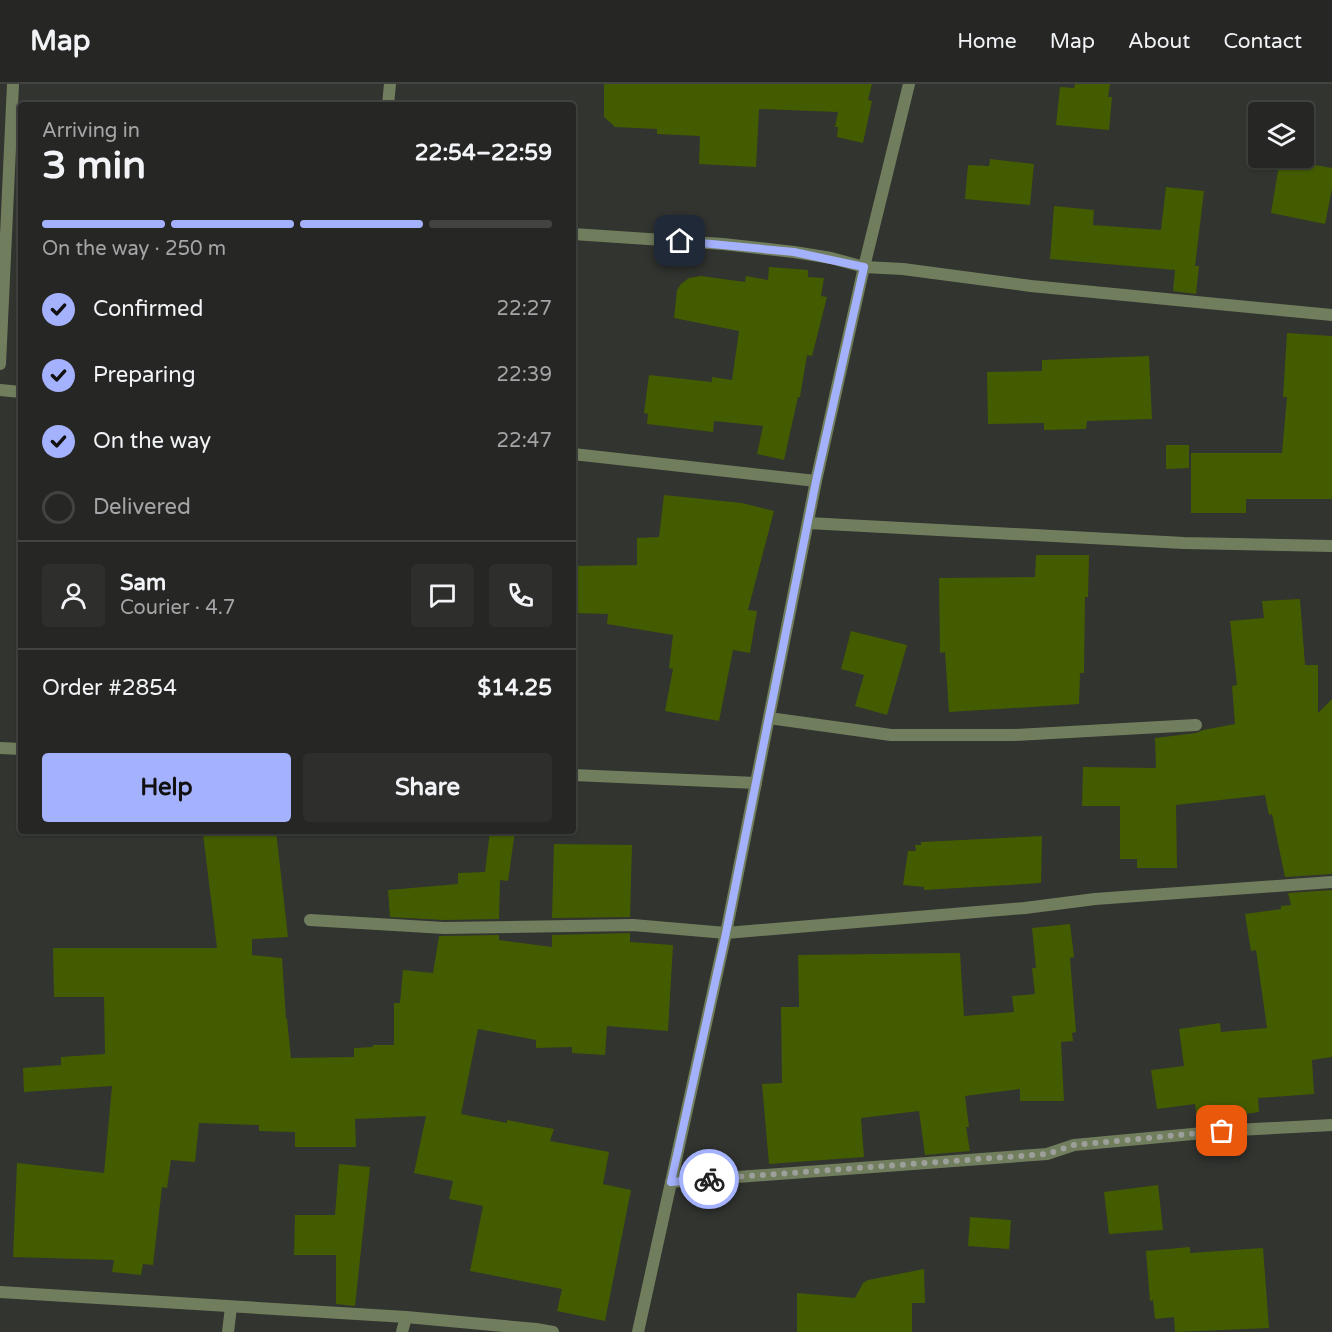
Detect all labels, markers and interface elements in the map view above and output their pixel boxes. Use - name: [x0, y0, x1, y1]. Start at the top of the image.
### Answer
- text: Map: [30, 24, 90, 58]
- text: Home: [957, 29, 1017, 54]
- text: Map: [1050, 29, 1095, 54]
- text: About: [1128, 29, 1190, 54]
- text: Contact: [1223, 29, 1302, 54]
- map controls: [1248, 102, 1314, 168]
- button: layers: [1248, 102, 1314, 168]
- text: Arriving in: [42, 119, 140, 143]
- text: 22:54–22:59: [415, 140, 552, 166]
- text: 3 min: [42, 142, 146, 189]
- pin: [654, 215, 705, 266]
- icon: home: [663, 224, 696, 257]
- text: On the way · 250 m: [42, 237, 226, 261]
- icon: check: [42, 293, 75, 326]
- text: Confirmed: [93, 296, 203, 322]
- text: 22:27: [497, 297, 552, 321]
- icon: check: [42, 359, 75, 392]
- text: Preparing: [93, 362, 196, 388]
- text: 22:39: [497, 363, 552, 387]
- icon: check: [42, 425, 75, 458]
- text: On the way: [93, 428, 211, 454]
- text: 22:47: [497, 429, 552, 453]
- text: Delivered: [93, 494, 191, 520]
- button: person: [42, 564, 105, 627]
- button: chat: [411, 564, 474, 627]
- button: phone: [489, 564, 552, 627]
- text: Sam: [120, 570, 166, 596]
- text: Courier · 4.7: [120, 596, 235, 620]
- text: Order #2854: [42, 675, 177, 701]
- text: $14.25: [477, 675, 552, 701]
- button: Help: [42, 753, 291, 822]
- button: Share: [303, 753, 552, 822]
- pin: [1196, 1105, 1247, 1156]
- icon: bag: [1205, 1114, 1238, 1147]
- courier: [679, 1149, 739, 1209]
- icon: bike: [693, 1163, 726, 1196]

